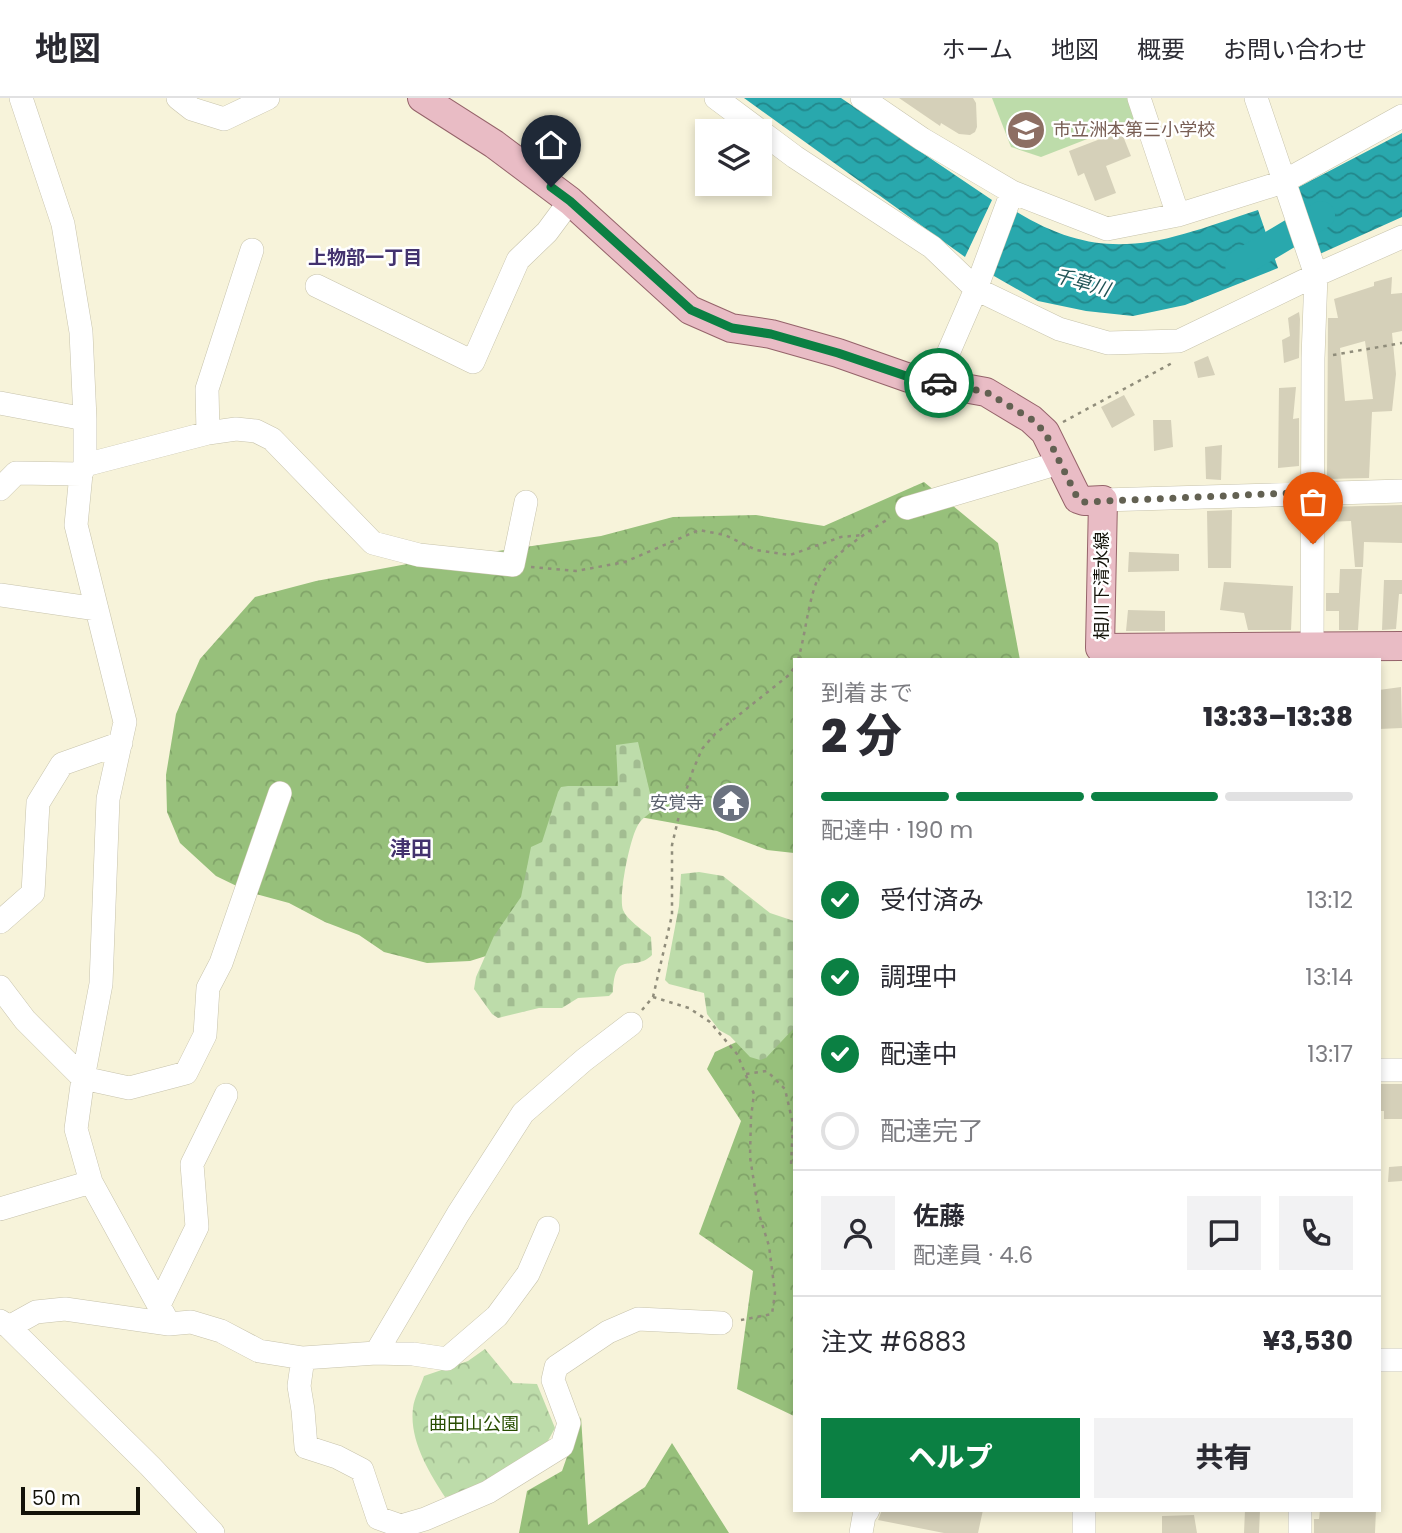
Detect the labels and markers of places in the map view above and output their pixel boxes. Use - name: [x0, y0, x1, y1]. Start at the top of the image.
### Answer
- school or university icon: 市立洲本第三小学校: [1005, 109, 1047, 151]
- pin: [521, 115, 581, 187]
- place label: 市立洲本第三小学校: [1053, 117, 1215, 142]
- pin: [1283, 472, 1343, 544]
- temple icon: 安覚寺: [710, 782, 752, 824]
- place label: 安覚寺: [650, 790, 704, 815]

